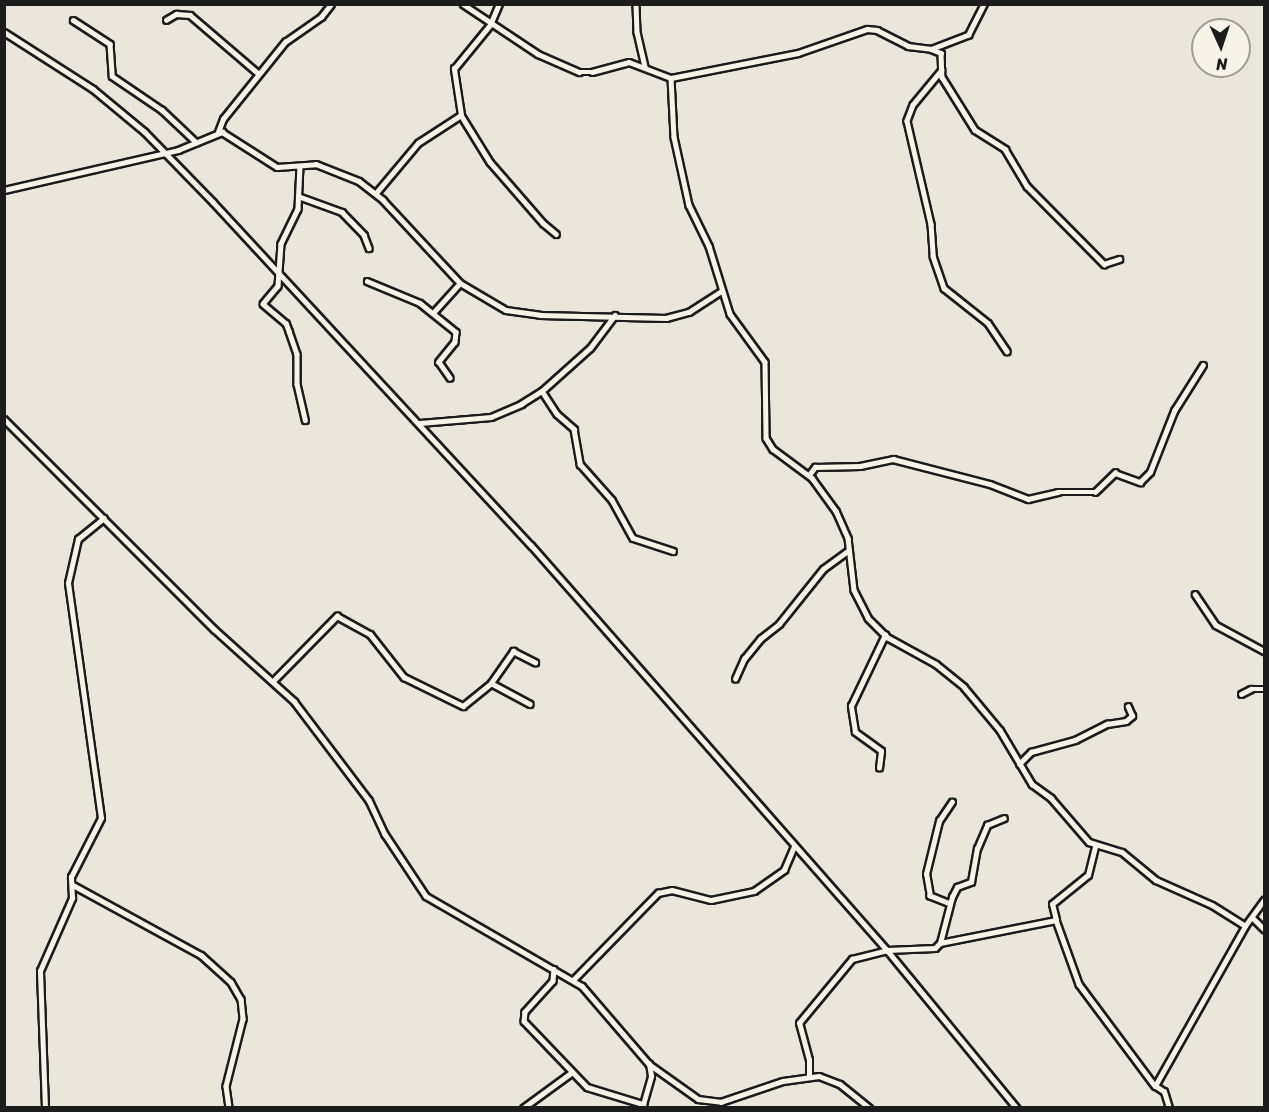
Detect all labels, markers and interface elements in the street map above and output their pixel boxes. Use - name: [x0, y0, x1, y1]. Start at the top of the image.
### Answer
- north arrow: [1191, 18, 1251, 78]
- text: N: [1216, 50, 1228, 79]

